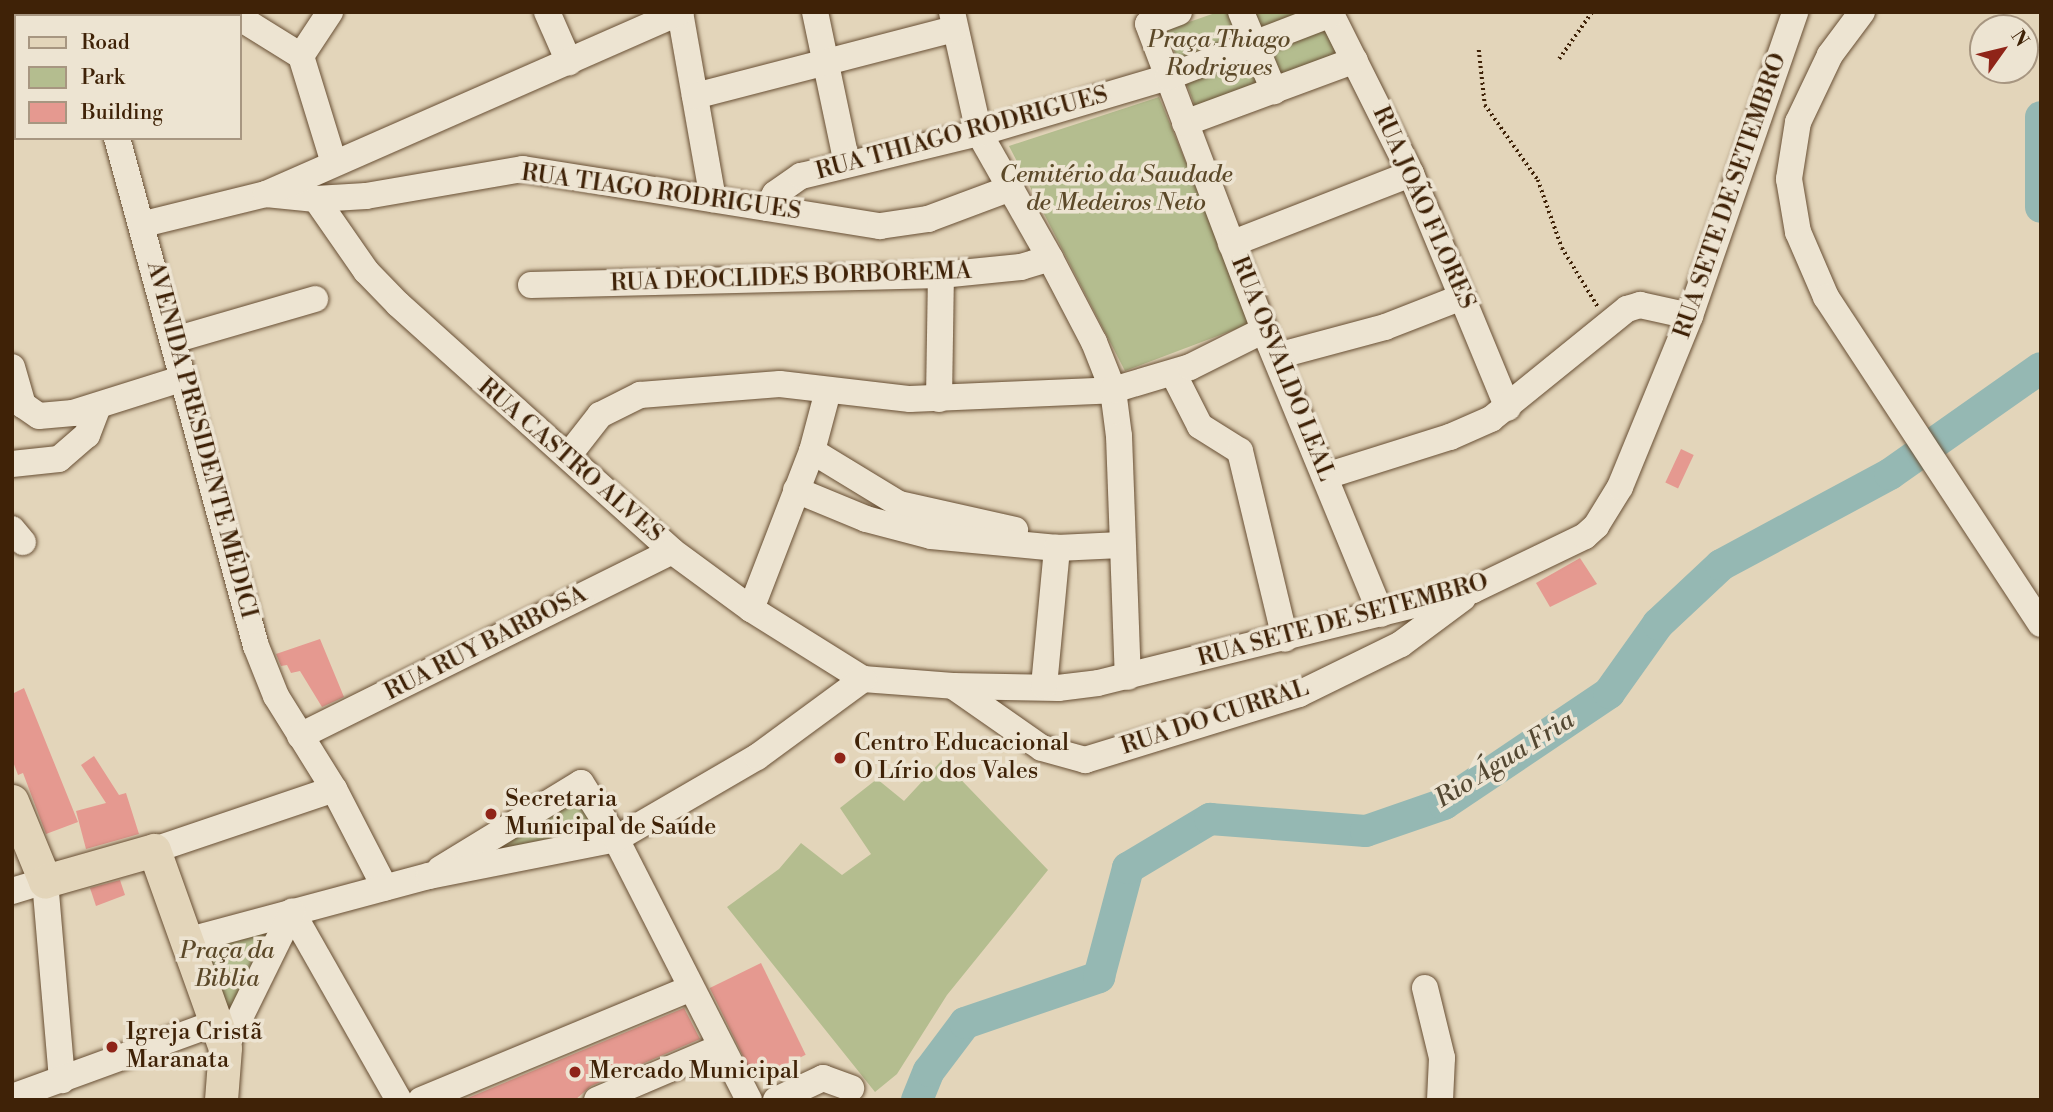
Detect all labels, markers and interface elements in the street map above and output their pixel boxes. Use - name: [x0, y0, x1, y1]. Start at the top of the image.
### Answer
- legend: [14, 14, 242, 140]
- north arrow: [1969, 14, 2039, 84]
- text: N: [2006, 25, 2034, 51]
- park label: Praça Thiago Rodrigues: [1148, 27, 1290, 83]
- text: Road: [81, 30, 130, 56]
- street label: RUA SETE DE SETEMBRO: [1669, 50, 1793, 342]
- text: Park: [81, 65, 125, 91]
- street label: RUA THIAGO RODRIGUES: [813, 81, 1111, 187]
- text: Building: [81, 100, 163, 126]
- street label: RUA JOÃO FLORES: [1365, 102, 1481, 314]
- street label: RUA TIAGO RODRIGUES: [519, 159, 803, 227]
- park label: Cemitério da Saudade de Medeiros Neto: [999, 162, 1233, 218]
- street label: RUA OSVALDO LEAL: [1224, 252, 1340, 486]
- street label: RUA DEOCLIDES BORBOREMA: [610, 257, 972, 299]
- street label: AVENIDA PRESIDENTE MÉDICI: [139, 258, 263, 622]
- street label: RUA CASTRO ALVES: [471, 373, 669, 549]
- street label: RUA SETE DE SETEMBRO: [1195, 568, 1491, 674]
- street label: RUA RUY BARBOSA: [380, 581, 592, 707]
- street label: RUA DO CURRAL: [1117, 674, 1313, 762]
- water label: Rio Água Fria: [1430, 705, 1580, 815]
- place label: Centro Educacional O Lírio dos Vales: [854, 730, 1069, 786]
- marker: Centro Educacional O Lírio dos Vales: [832, 750, 848, 766]
- place label: Secretaria Municipal de Saúde: [505, 786, 716, 842]
- marker: Secretaria Municipal de Saúde: [483, 806, 499, 822]
- park label: Praça da Biblia: [180, 938, 274, 994]
- place label: Igreja Cristã Maranata: [126, 1019, 262, 1075]
- marker: Igreja Cristã Maranata: [104, 1039, 120, 1055]
- place label: Mercado Municipal: [589, 1058, 799, 1086]
- marker: Mercado Municipal: [567, 1064, 583, 1080]

